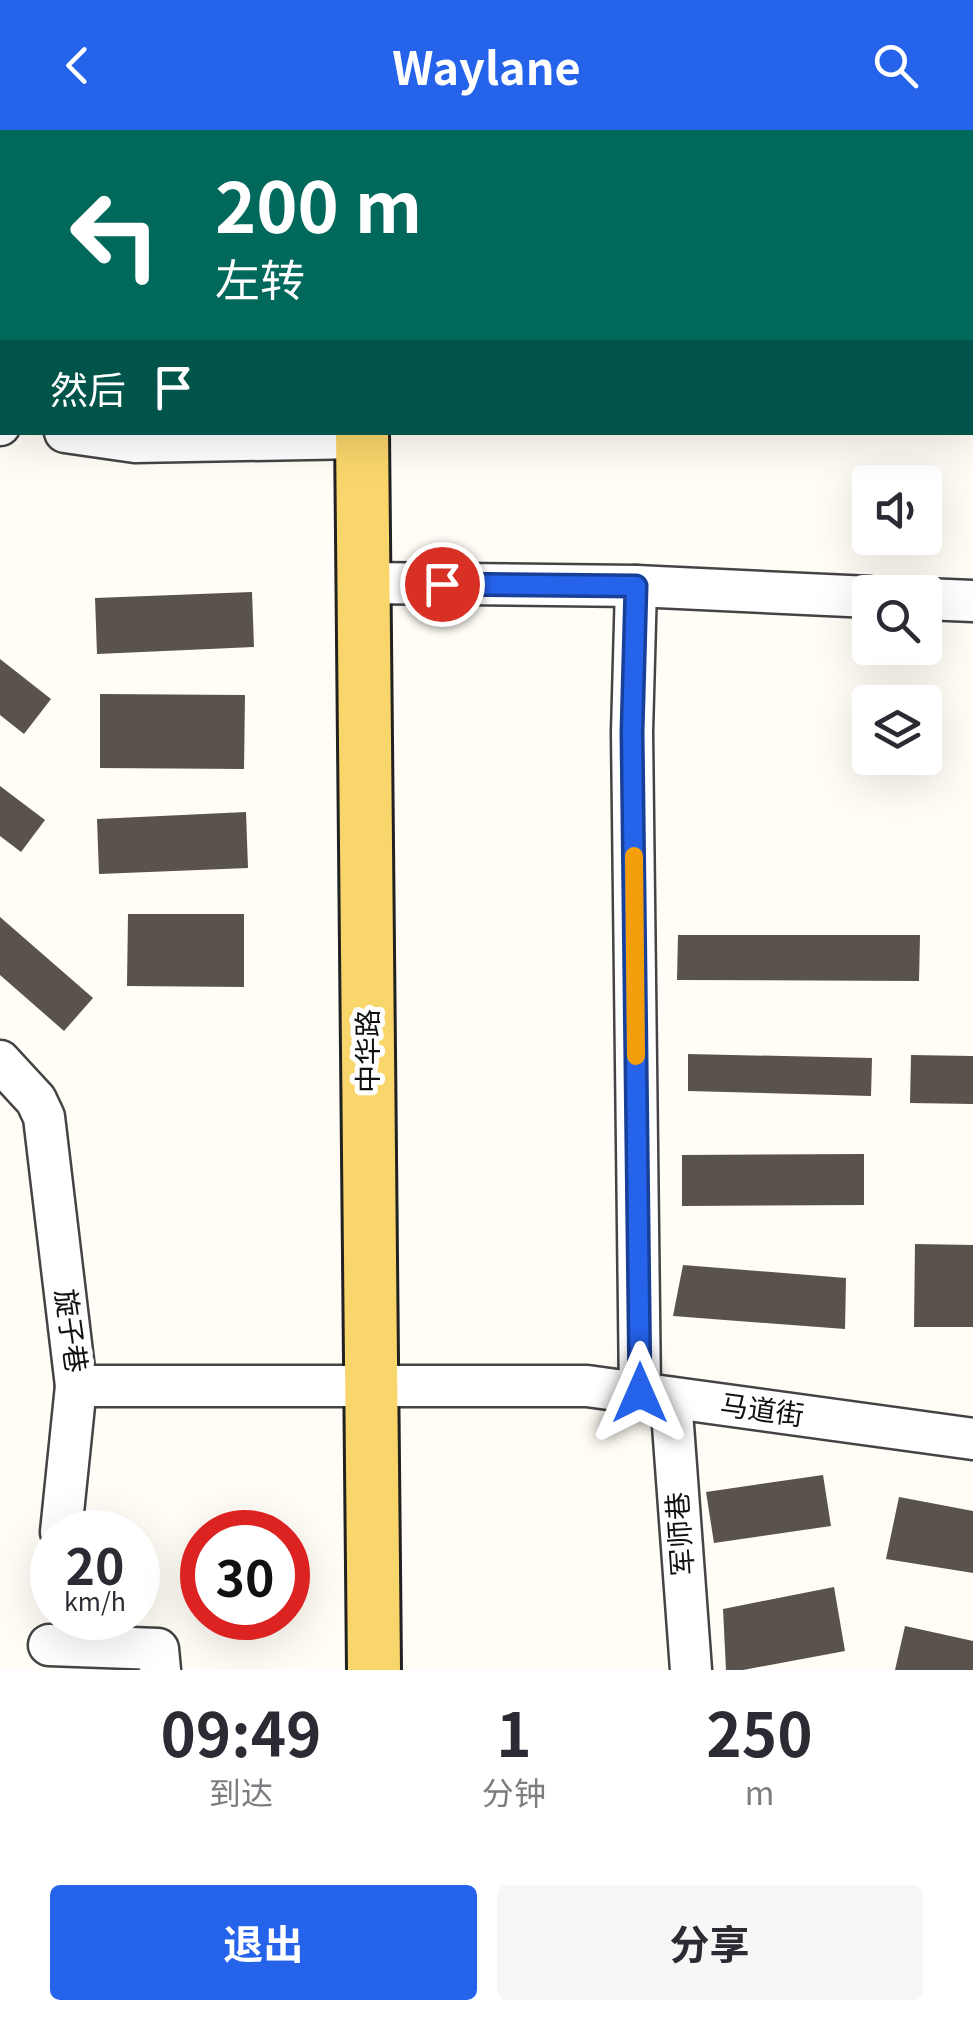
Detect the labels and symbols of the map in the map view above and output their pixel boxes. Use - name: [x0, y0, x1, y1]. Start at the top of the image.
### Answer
- pin: [400, 542, 485, 627]
- street label: 中华路: [346, 1009, 386, 1093]
- street label: 旋子巷: [47, 1286, 99, 1375]
- position arrow: [588, 1341, 692, 1445]
- street label: 马道街: [718, 1382, 807, 1434]
- street label: 军师巷: [655, 1491, 701, 1577]
- speed limit sign: 30: [180, 1510, 310, 1640]

